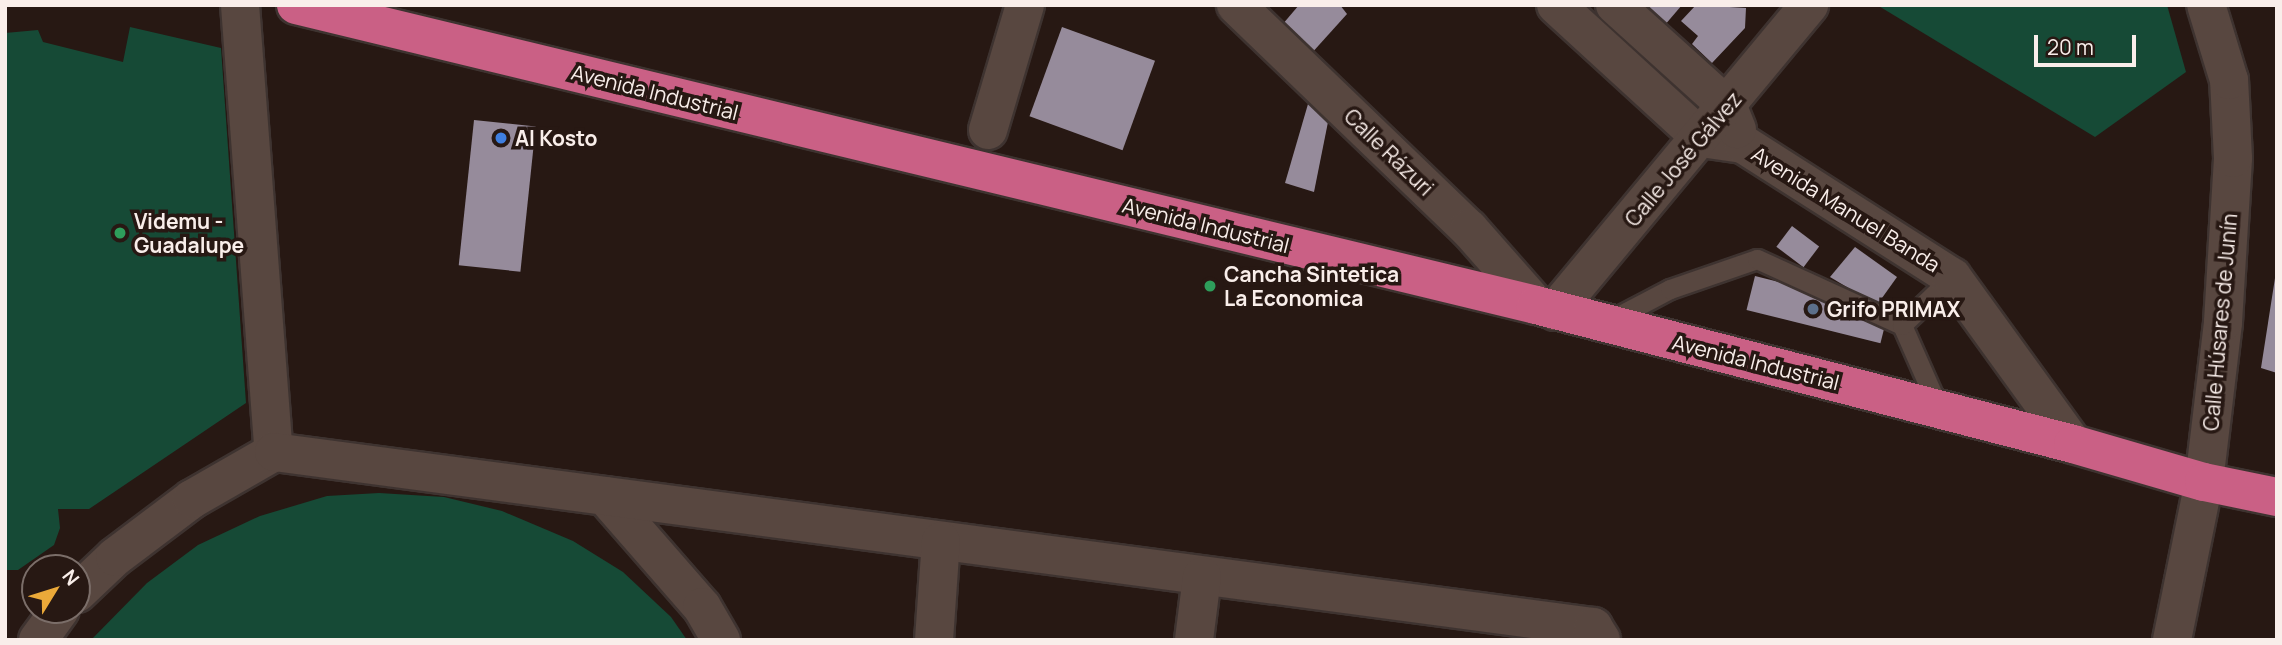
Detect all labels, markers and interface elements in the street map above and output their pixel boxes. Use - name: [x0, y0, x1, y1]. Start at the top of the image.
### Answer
- scale bar: [2037, 21, 2138, 65]
- text: 20 m: [2047, 33, 2094, 61]
- street label: Avenida Industrial: [569, 59, 741, 125]
- street label: Calle José Gálvez: [1620, 87, 1746, 231]
- street label: Calle Rázuri: [1339, 103, 1439, 201]
- place label: Al Kosto: [515, 125, 597, 151]
- marker: Al Kosto: [493, 130, 509, 146]
- street label: Avenida Manuel Banda: [1747, 141, 1945, 277]
- street label: Avenida Industrial: [1120, 192, 1292, 258]
- place label: Videmu - Guadalupe: [134, 208, 244, 258]
- street label: Calle Húsares de Junín: [2198, 212, 2242, 432]
- marker: Videmu - Guadalupe: [112, 225, 128, 241]
- place label: Cancha Sintetica La Economica: [1224, 261, 1399, 311]
- marker: Cancha Sintetica La Economica: [1202, 278, 1218, 294]
- place label: Grifo PRIMAX: [1827, 296, 1960, 322]
- marker: Grifo PRIMAX: [1805, 301, 1821, 317]
- street label: Avenida Industrial: [1670, 329, 1842, 395]
- north arrow: [21, 554, 91, 624]
- text: N: [57, 564, 85, 591]

